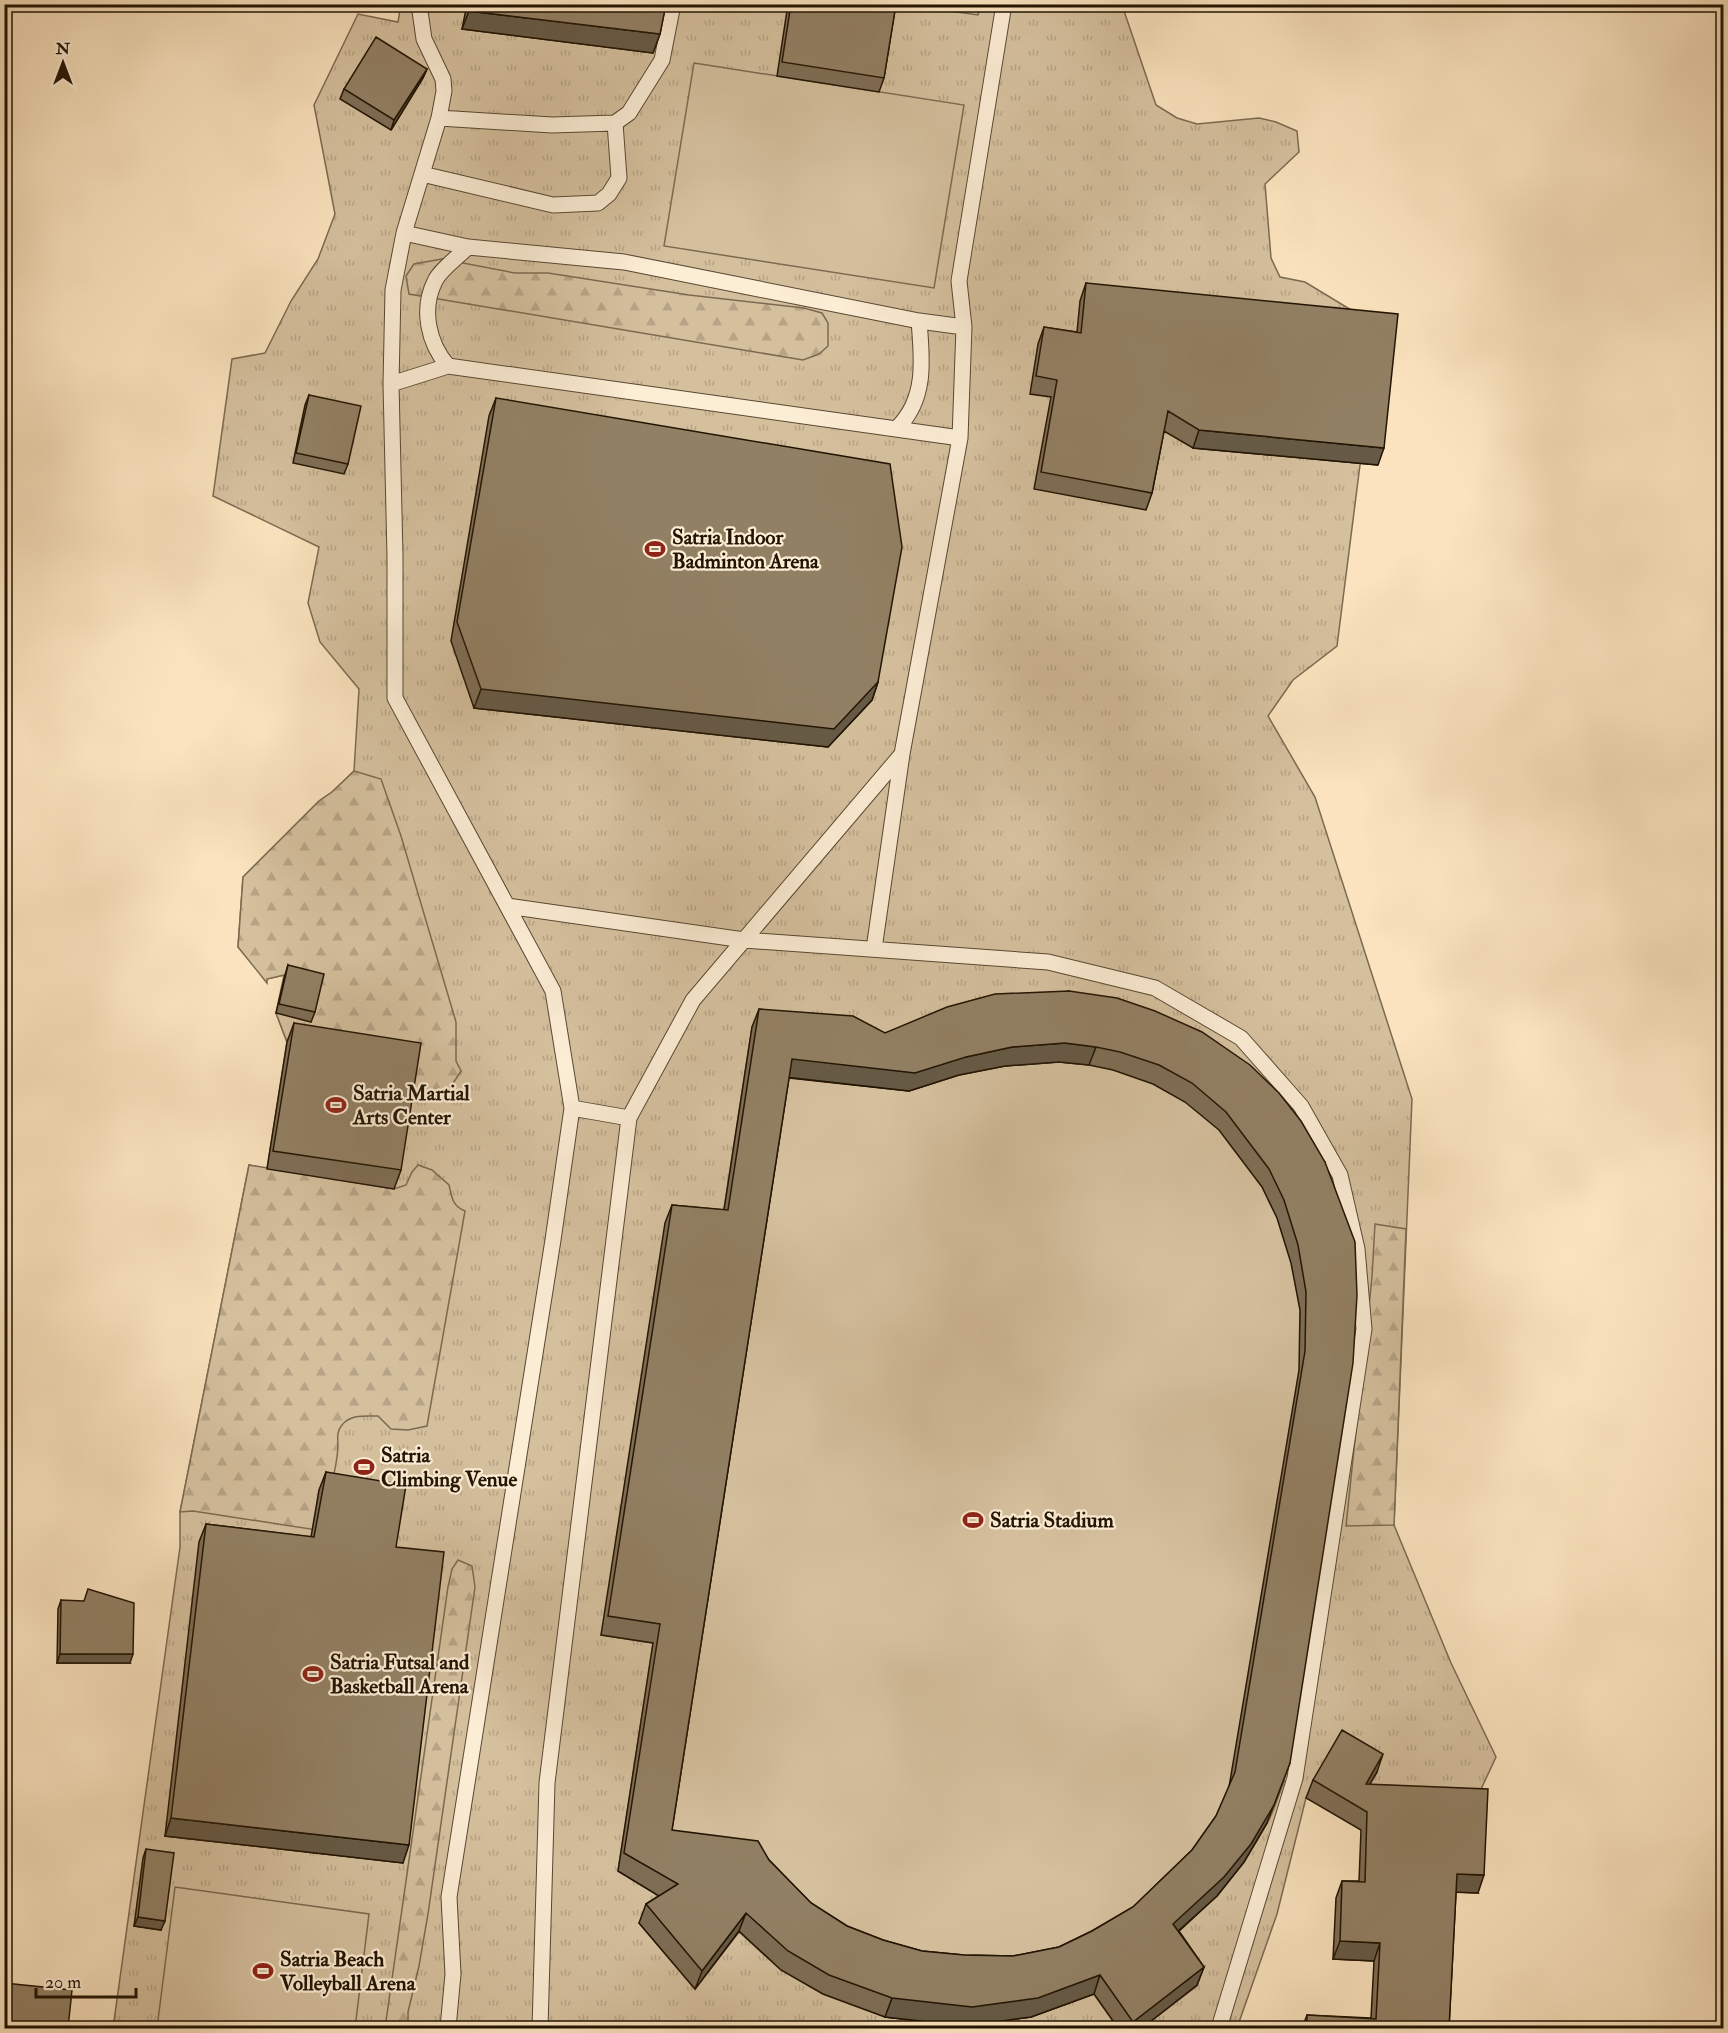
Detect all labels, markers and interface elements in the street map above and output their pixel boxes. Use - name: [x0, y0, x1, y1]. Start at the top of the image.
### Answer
- north arrow: [33, 33, 93, 93]
- text: N: [55, 39, 71, 59]
- place label: Satria Indoor Badminton Arena: [672, 524, 820, 575]
- sports icon: Satria Indoor Badminton Arena: [643, 537, 667, 561]
- place label: Satria Martial Arts Center: [352, 1080, 470, 1131]
- sports icon: Satria Martial Arts Center: [324, 1093, 348, 1117]
- place label: Satria Climbing Venue: [381, 1442, 517, 1493]
- sports icon: Satria Climbing Venue: [352, 1455, 376, 1479]
- place label: Satria Stadium: [990, 1507, 1114, 1534]
- sports icon: Satria Stadium: [961, 1508, 985, 1532]
- place label: Satria Futsal and Basketball Arena: [330, 1649, 470, 1700]
- sports icon: Satria Futsal and Basketball Arena: [301, 1662, 325, 1686]
- place label: Satria Beach Volleyball Arena: [279, 1946, 417, 1997]
- sports icon: Satria Beach Volleyball Arena: [251, 1959, 275, 1983]
- scale bar: [36, 1961, 136, 1999]
- text: 20 m: [45, 1971, 81, 1994]

